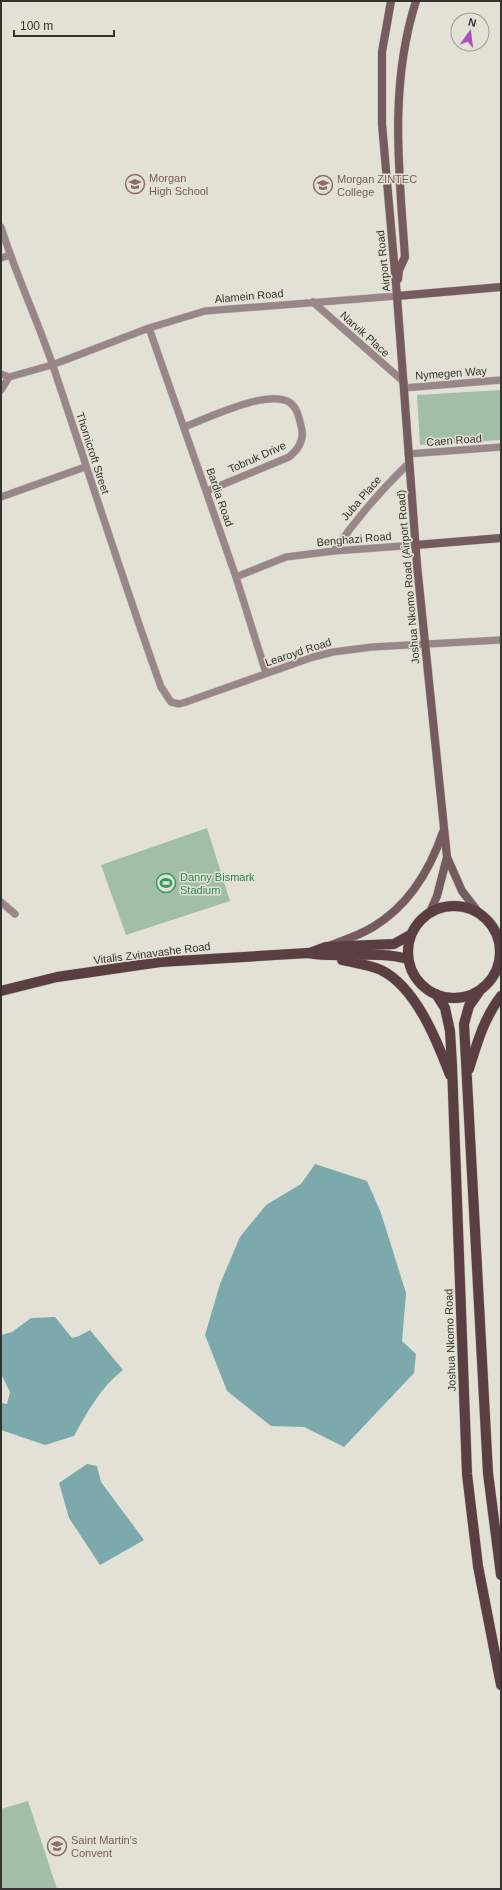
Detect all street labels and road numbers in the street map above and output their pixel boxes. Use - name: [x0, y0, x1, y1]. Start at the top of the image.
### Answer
- street label: Airport Road: [374, 230, 392, 292]
- street label: Alamein Road: [214, 287, 284, 305]
- street label: Narvik Place: [338, 309, 392, 359]
- street label: Nymegen Way: [415, 364, 488, 381]
- street label: Thornicroft Street: [74, 411, 112, 495]
- street label: Caen Road: [426, 432, 482, 448]
- street label: Tobruk Drive: [226, 439, 288, 475]
- street label: Bardia Road: [204, 466, 236, 528]
- street label: Juba Place: [339, 474, 383, 522]
- street label: Joshua Nkomo Road (Airport Road): [394, 489, 422, 665]
- street label: Benghazi Road: [316, 530, 392, 548]
- street label: Learoyd Road: [263, 636, 333, 668]
- street label: Vitalis Zvinavashe Road: [93, 940, 211, 966]
- street label: Joshua Nkomo Road: [442, 1288, 458, 1392]

